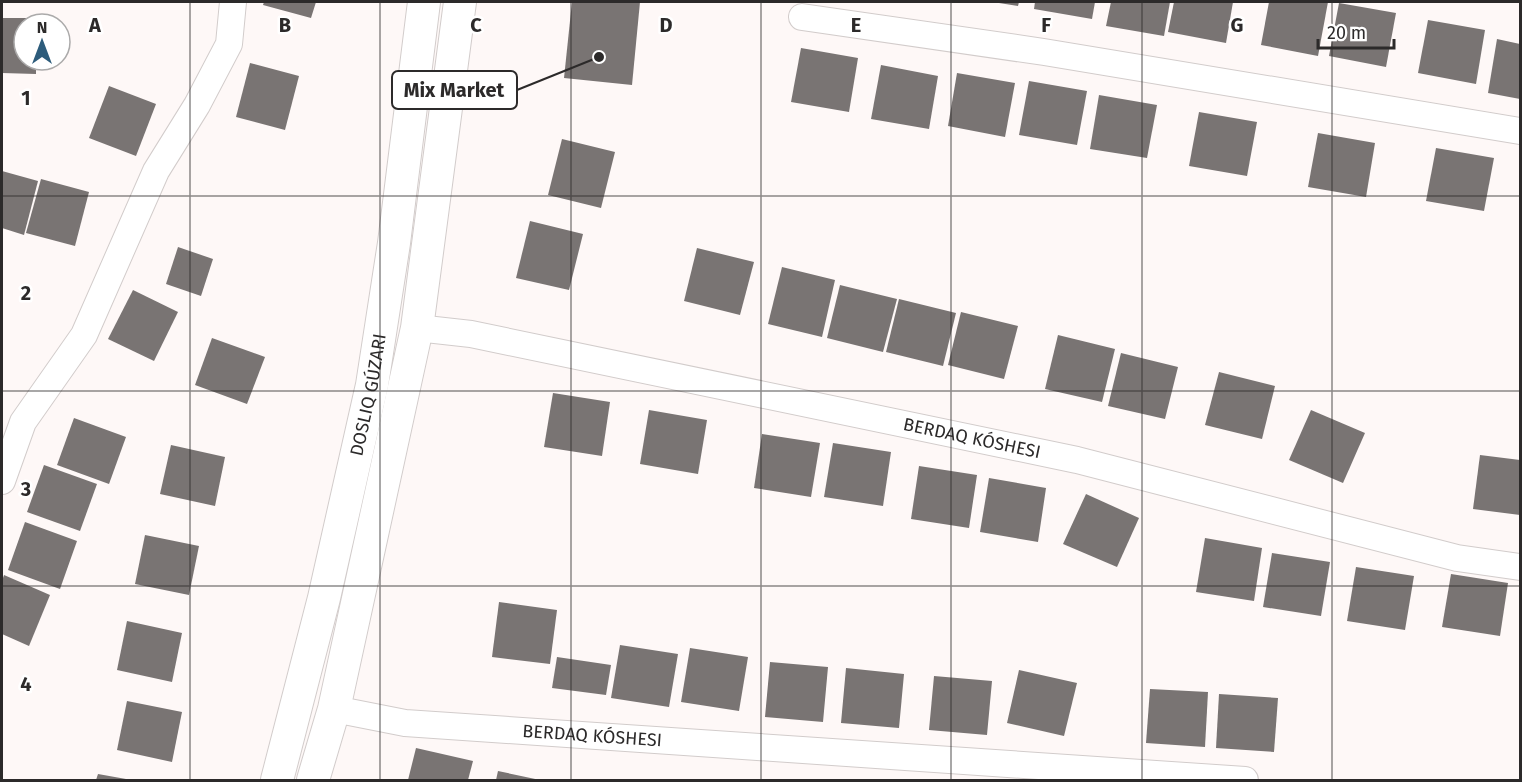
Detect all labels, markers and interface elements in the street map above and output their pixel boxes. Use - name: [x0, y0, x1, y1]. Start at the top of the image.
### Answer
- north arrow: [12, 12, 72, 72]
- scale bar: [1318, 12, 1394, 50]
- text: A: [88, 13, 102, 37]
- text: B: [279, 13, 291, 37]
- text: C: [470, 13, 482, 37]
- text: D: [659, 13, 673, 37]
- text: E: [851, 13, 861, 37]
- text: F: [1041, 13, 1051, 37]
- text: G: [1231, 13, 1243, 37]
- text: N: [37, 18, 47, 37]
- text: 20 m: [1327, 22, 1366, 44]
- callout: Mix Market: [392, 71, 517, 109]
- text: Mix Market: [404, 78, 505, 102]
- text: 1: [21, 86, 31, 110]
- text: 2: [21, 281, 31, 305]
- street label: DOSLIQ GÚZARI: [345, 332, 391, 458]
- street label: BERDAQ KÓSHESI: [901, 413, 1043, 463]
- text: 3: [20, 477, 31, 501]
- text: 4: [20, 672, 32, 696]
- street label: BERDAQ KÓSHESI: [522, 720, 663, 751]

